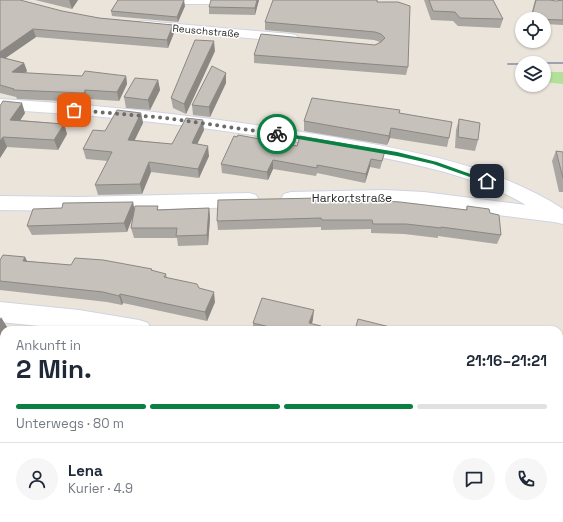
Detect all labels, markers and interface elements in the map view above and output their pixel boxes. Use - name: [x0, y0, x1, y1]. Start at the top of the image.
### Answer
- map controls: [515, 12, 551, 92]
- button: locate: [515, 12, 551, 48]
- street label: Reuschstraße: [172, 22, 240, 40]
- button: layers: [515, 56, 551, 92]
- pin: [57, 93, 91, 127]
- icon: bag: [63, 99, 85, 121]
- courier: [257, 114, 297, 154]
- icon: bike: [266, 123, 288, 145]
- pin: [470, 164, 504, 198]
- icon: home: [476, 170, 498, 192]
- street label: Harkortstraße: [312, 190, 392, 206]
- text: Ankunft in: [16, 337, 81, 354]
- text: 21:16–21:21: [466, 351, 547, 370]
- text: 2 Min.: [16, 352, 92, 386]
- text: Unterwegs · 80 m: [16, 415, 124, 432]
- button: person: [16, 458, 58, 500]
- button: chat: [453, 458, 495, 500]
- button: phone: [505, 458, 547, 500]
- text: Lena: [68, 461, 103, 480]
- text: Kurier · 4.9: [68, 480, 133, 497]

